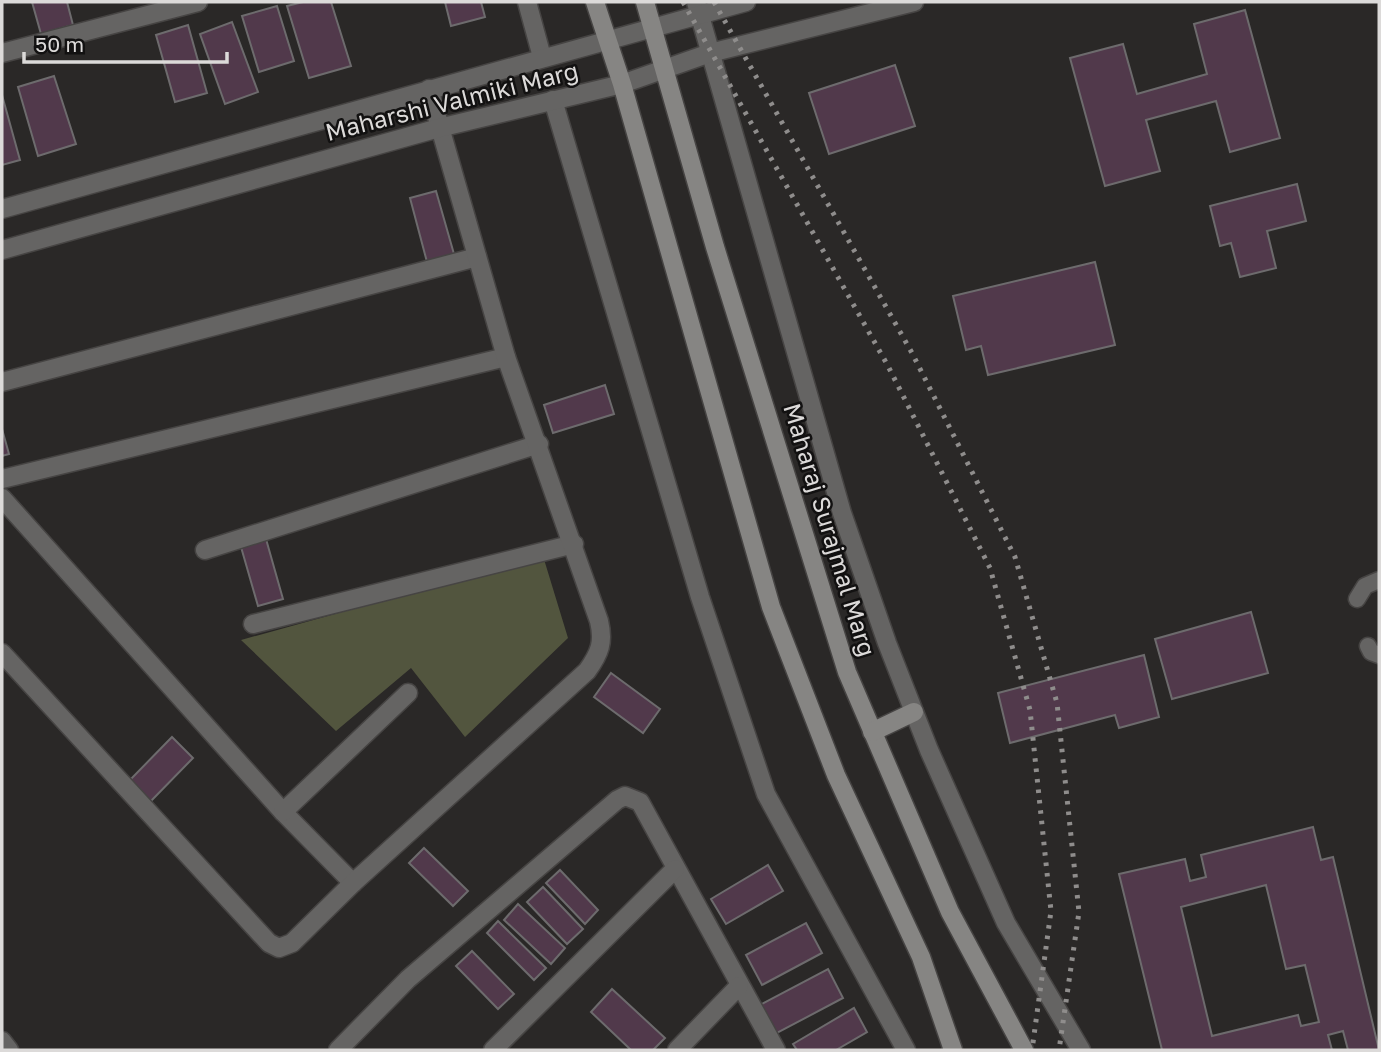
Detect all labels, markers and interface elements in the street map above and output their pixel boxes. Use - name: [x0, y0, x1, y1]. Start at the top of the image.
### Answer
- scale bar: [24, 21, 228, 65]
- text: 50 m: [35, 31, 84, 57]
- street label: Maharshi Valmiki Marg: [322, 55, 581, 146]
- street label: Maharaj Surajmal Marg: [778, 399, 883, 660]

